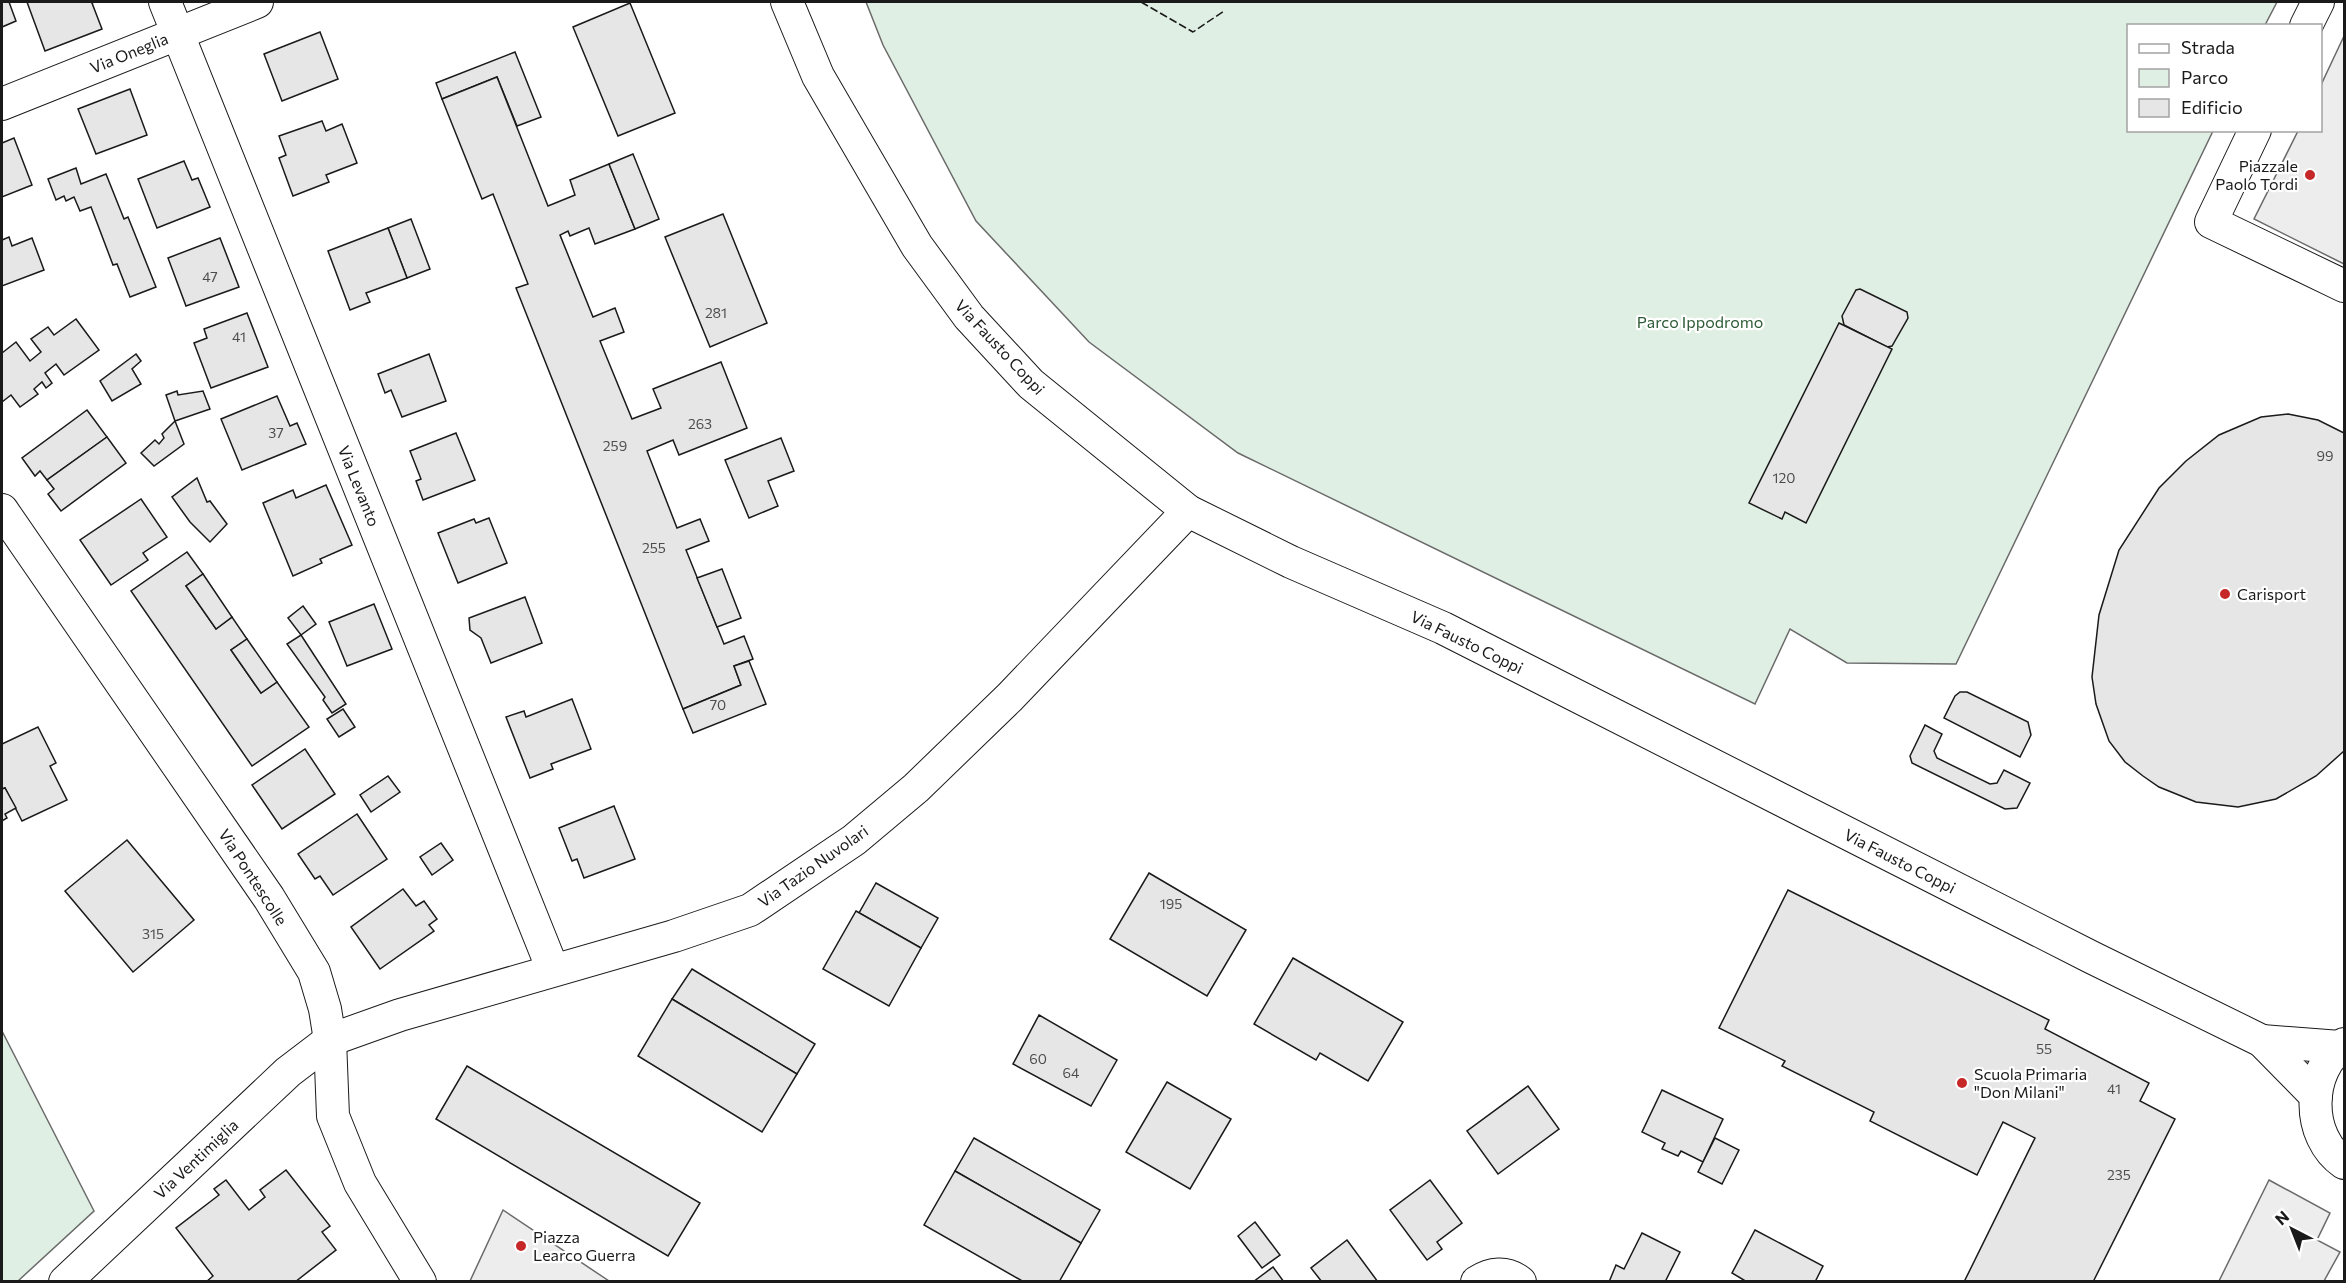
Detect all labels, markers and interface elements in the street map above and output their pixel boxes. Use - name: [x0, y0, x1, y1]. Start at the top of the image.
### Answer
- legend: [2127, 24, 2322, 132]
- street label: Via Oneglia: [87, 28, 171, 77]
- text: Strada: [2181, 36, 2235, 58]
- text: Parco: [2181, 66, 2228, 88]
- text: Edificio: [2181, 96, 2243, 118]
- place label: Piazzale Paolo Tordi: [2215, 156, 2298, 193]
- marker: Piazzale Paolo Tordi: [2303, 168, 2317, 182]
- house number: 47: [202, 268, 218, 285]
- street label: Via Fausto Coppi: [952, 295, 1049, 398]
- house number: 281: [705, 304, 727, 321]
- park label: Parco Ippodromo: [1637, 312, 1763, 331]
- house number: 41: [232, 328, 246, 345]
- house number: 263: [688, 415, 712, 432]
- house number: 37: [268, 424, 284, 441]
- house number: 259: [603, 437, 627, 454]
- street label: Via Levanto: [335, 443, 384, 529]
- house number: 99: [2317, 447, 2334, 464]
- house number: 120: [1773, 469, 1795, 486]
- house number: 255: [642, 539, 666, 556]
- place label: Carisport: [2237, 584, 2307, 603]
- marker: Carisport: [2218, 587, 2232, 601]
- street label: Via Fausto Coppi: [1408, 606, 1526, 677]
- house number: 70: [710, 696, 726, 713]
- street label: Via Tazio Nuvolari: [754, 821, 871, 911]
- street label: Via Fausto Coppi: [1841, 824, 1959, 897]
- street label: Via Pontescolle: [215, 825, 292, 929]
- house number: 195: [1160, 895, 1182, 912]
- house number: 315: [142, 925, 164, 942]
- house number: 55: [2036, 1040, 2052, 1057]
- house number: 60: [1029, 1050, 1047, 1067]
- house number: 64: [1063, 1064, 1080, 1081]
- place label: Scuola Primaria "Don Milani": [1974, 1064, 2087, 1101]
- marker: Scuola Primaria "Don Milani": [1955, 1076, 1969, 1090]
- house number: 41: [2107, 1080, 2121, 1097]
- street label: Via Ventimiglia: [150, 1115, 242, 1202]
- house number: 235: [2107, 1166, 2131, 1183]
- north arrow: [2262, 1199, 2322, 1259]
- text: N: [2271, 1206, 2292, 1229]
- place label: Piazza Learco Guerra: [533, 1227, 636, 1264]
- marker: Piazza Learco Guerra: [514, 1239, 528, 1253]

